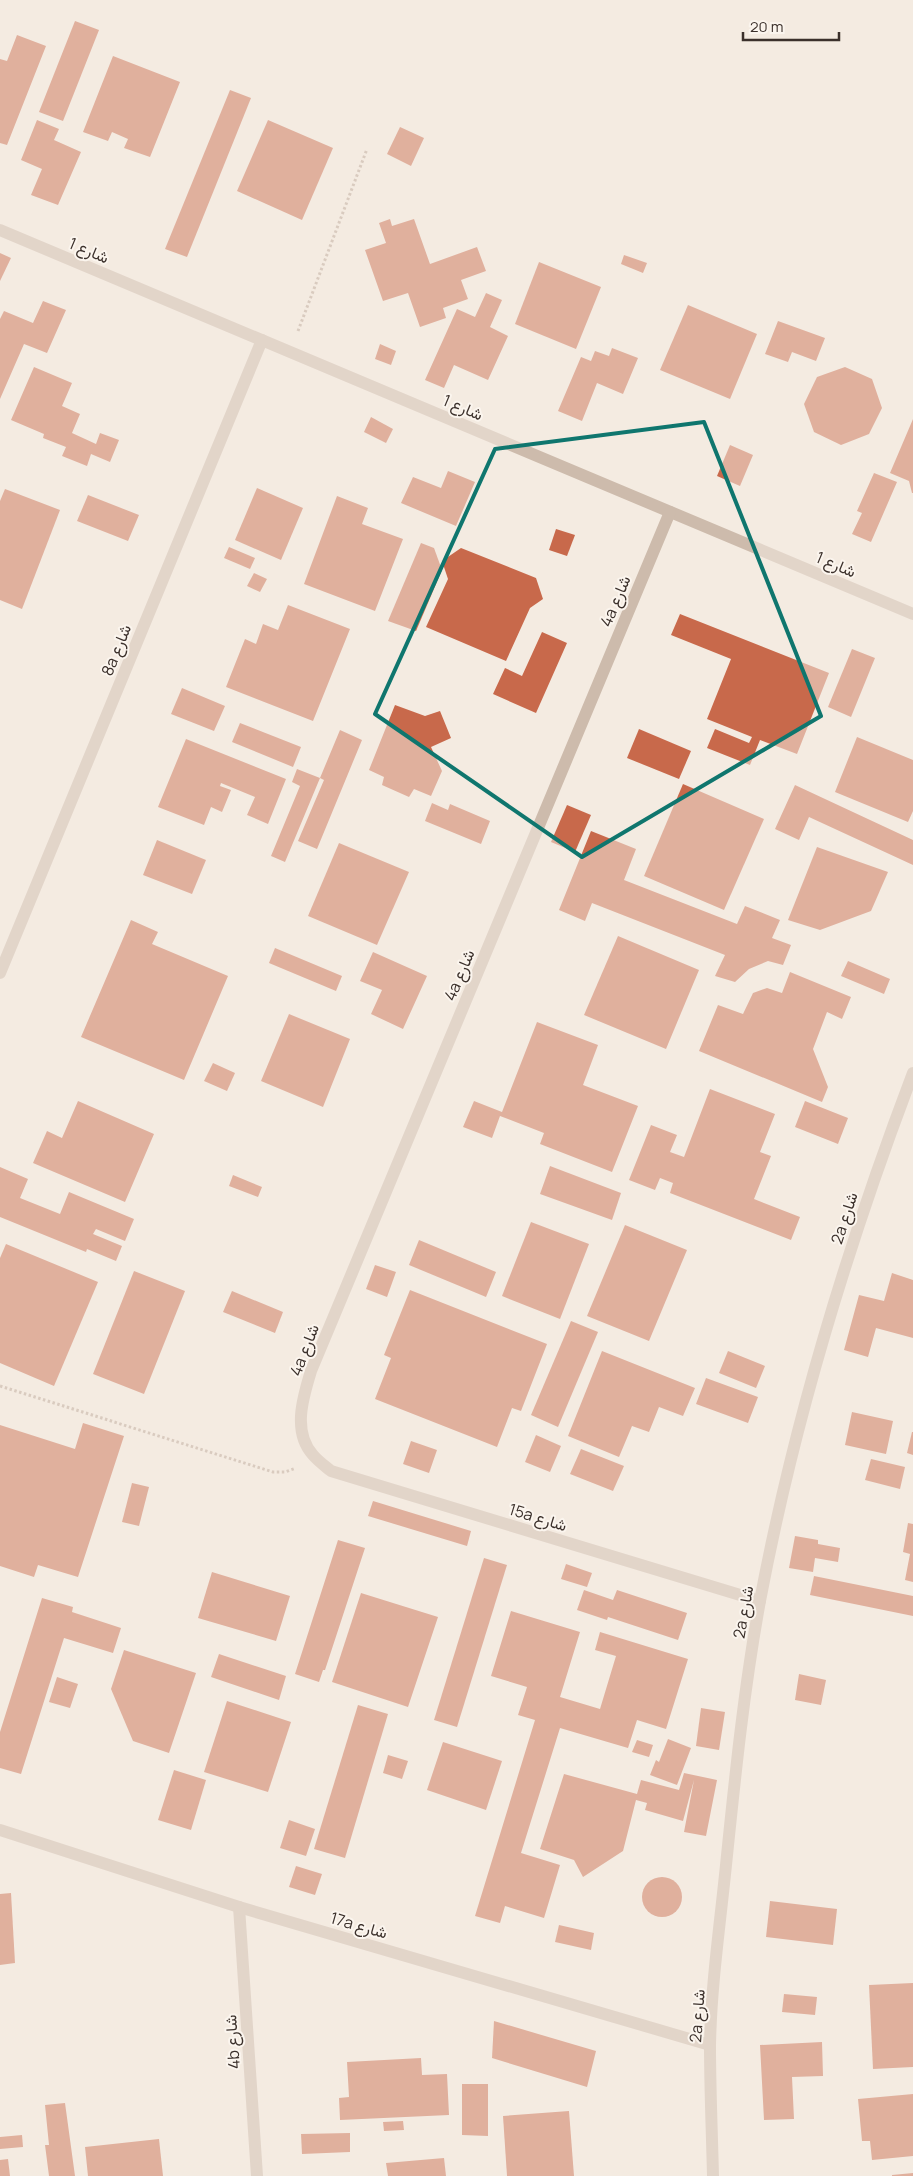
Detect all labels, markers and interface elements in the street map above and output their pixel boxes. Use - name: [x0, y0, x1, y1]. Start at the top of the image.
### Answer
- scale bar: [743, 10, 839, 42]
- text: 20 m: [750, 16, 783, 37]
- street label: شارع 1: [65, 232, 112, 269]
- street label: شارع 1: [439, 389, 486, 426]
- street label: شارع 1: [812, 546, 859, 583]
- street label: 4a شارع: [594, 572, 637, 630]
- street label: 8a شارع: [96, 621, 137, 679]
- street label: 4a شارع: [438, 946, 481, 1004]
- street label: 2a شارع: [825, 1189, 864, 1247]
- street label: 4a شارع: [284, 1321, 325, 1379]
- street label: 15a شارع: [506, 1498, 570, 1537]
- street label: 2a شارع: [728, 1584, 759, 1640]
- street label: 17a شارع: [328, 1906, 390, 1945]
- street label: 2a شارع: [684, 1989, 711, 2043]
- street label: 4b شارع: [219, 2014, 246, 2070]

